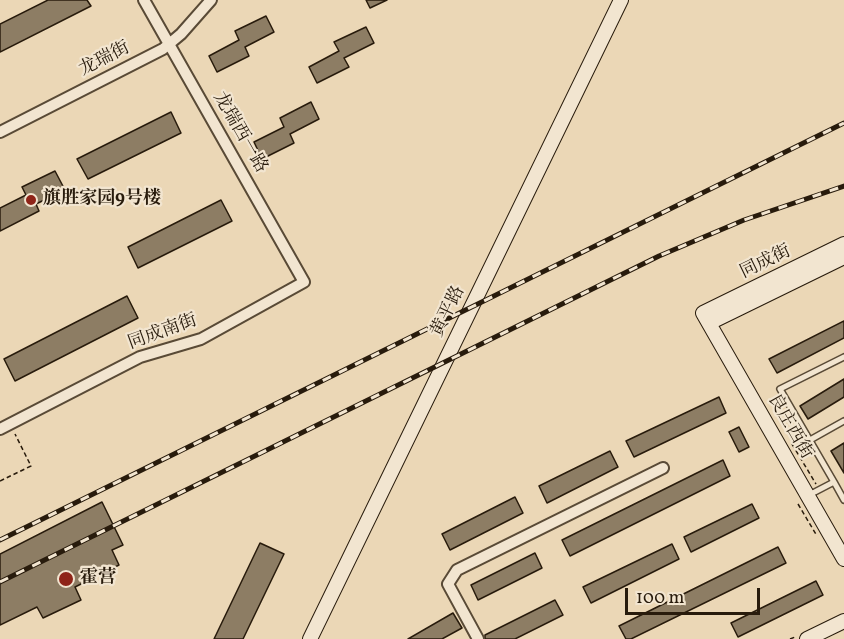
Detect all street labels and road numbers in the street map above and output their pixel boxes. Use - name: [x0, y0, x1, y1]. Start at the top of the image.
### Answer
- street label: 龙瑞街: [76, 38, 134, 82]
- street label: 龙瑞西一路: [207, 89, 271, 177]
- street label: 同成街: [737, 241, 795, 285]
- street label: 黄平路: [427, 283, 471, 341]
- street label: 同成南街: [125, 311, 201, 355]
- street label: 良庄西街: [762, 390, 816, 464]

